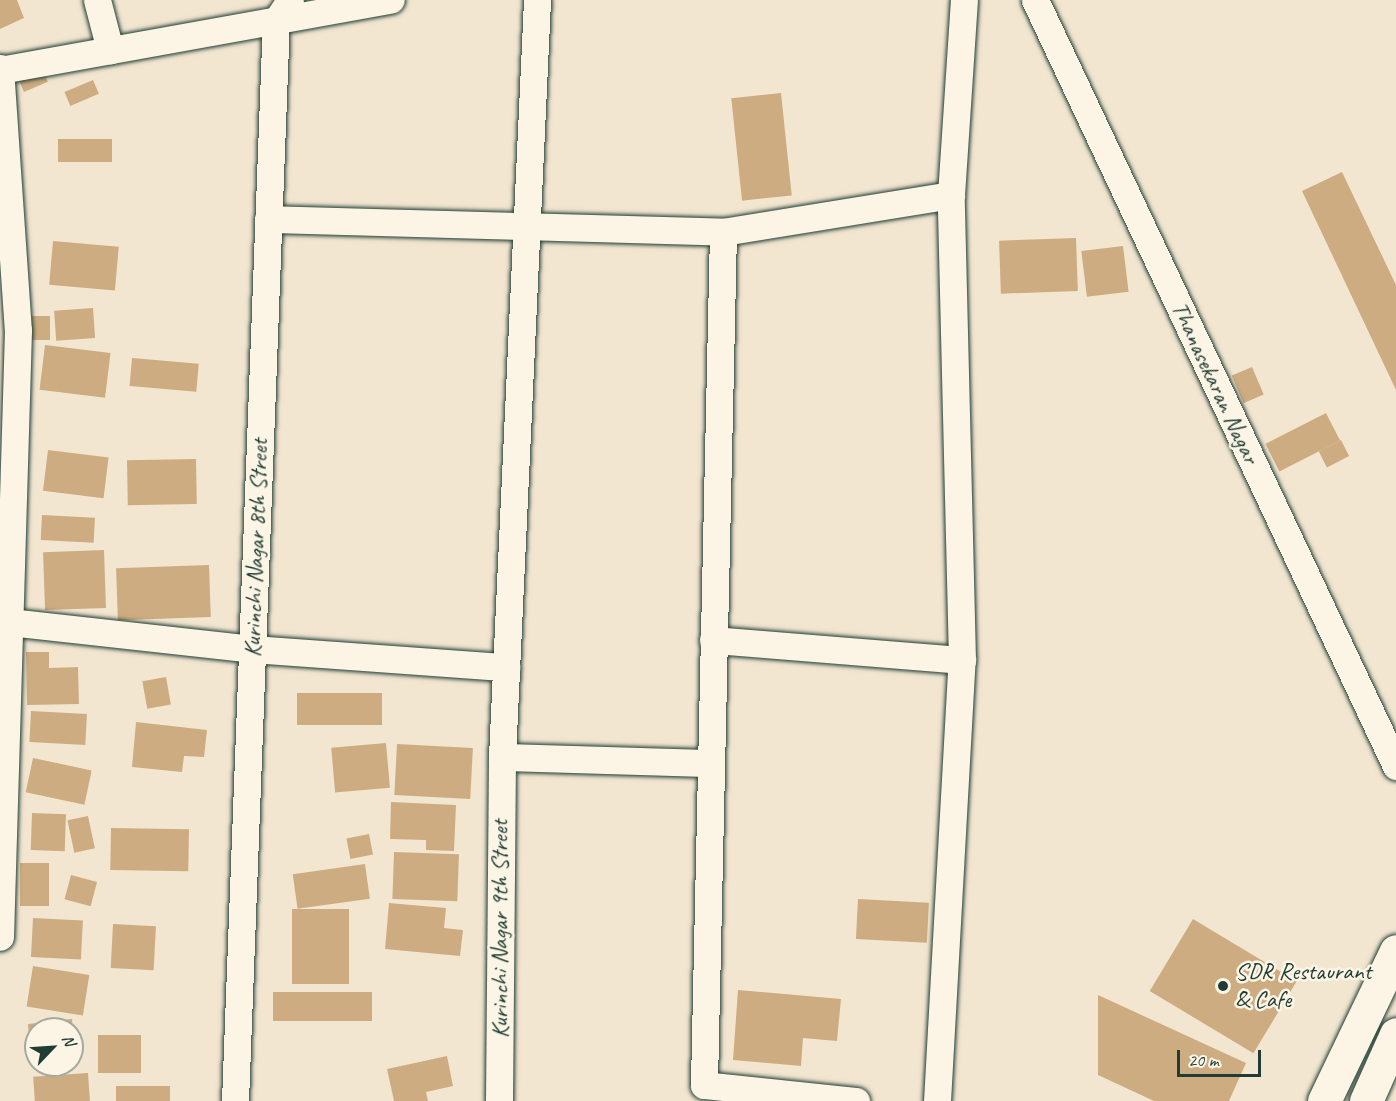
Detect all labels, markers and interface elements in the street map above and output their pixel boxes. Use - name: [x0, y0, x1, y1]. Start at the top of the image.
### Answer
- street label: Thanasekaran Nagar: [1165, 297, 1265, 469]
- street label: Kurinchi Nagar 8th Street: [238, 438, 274, 658]
- street label: Kurinchi Nagar 9th Street: [486, 820, 514, 1038]
- place label: SDR Restaurant & Cafe: [1235, 958, 1371, 1014]
- marker: SDR Restaurant & Cafe: [1216, 979, 1230, 993]
- north arrow: [24, 1017, 84, 1077]
- text: N: [57, 1032, 80, 1049]
- scale bar: [1180, 1038, 1264, 1076]
- text: 20 m: [1188, 1049, 1219, 1071]

